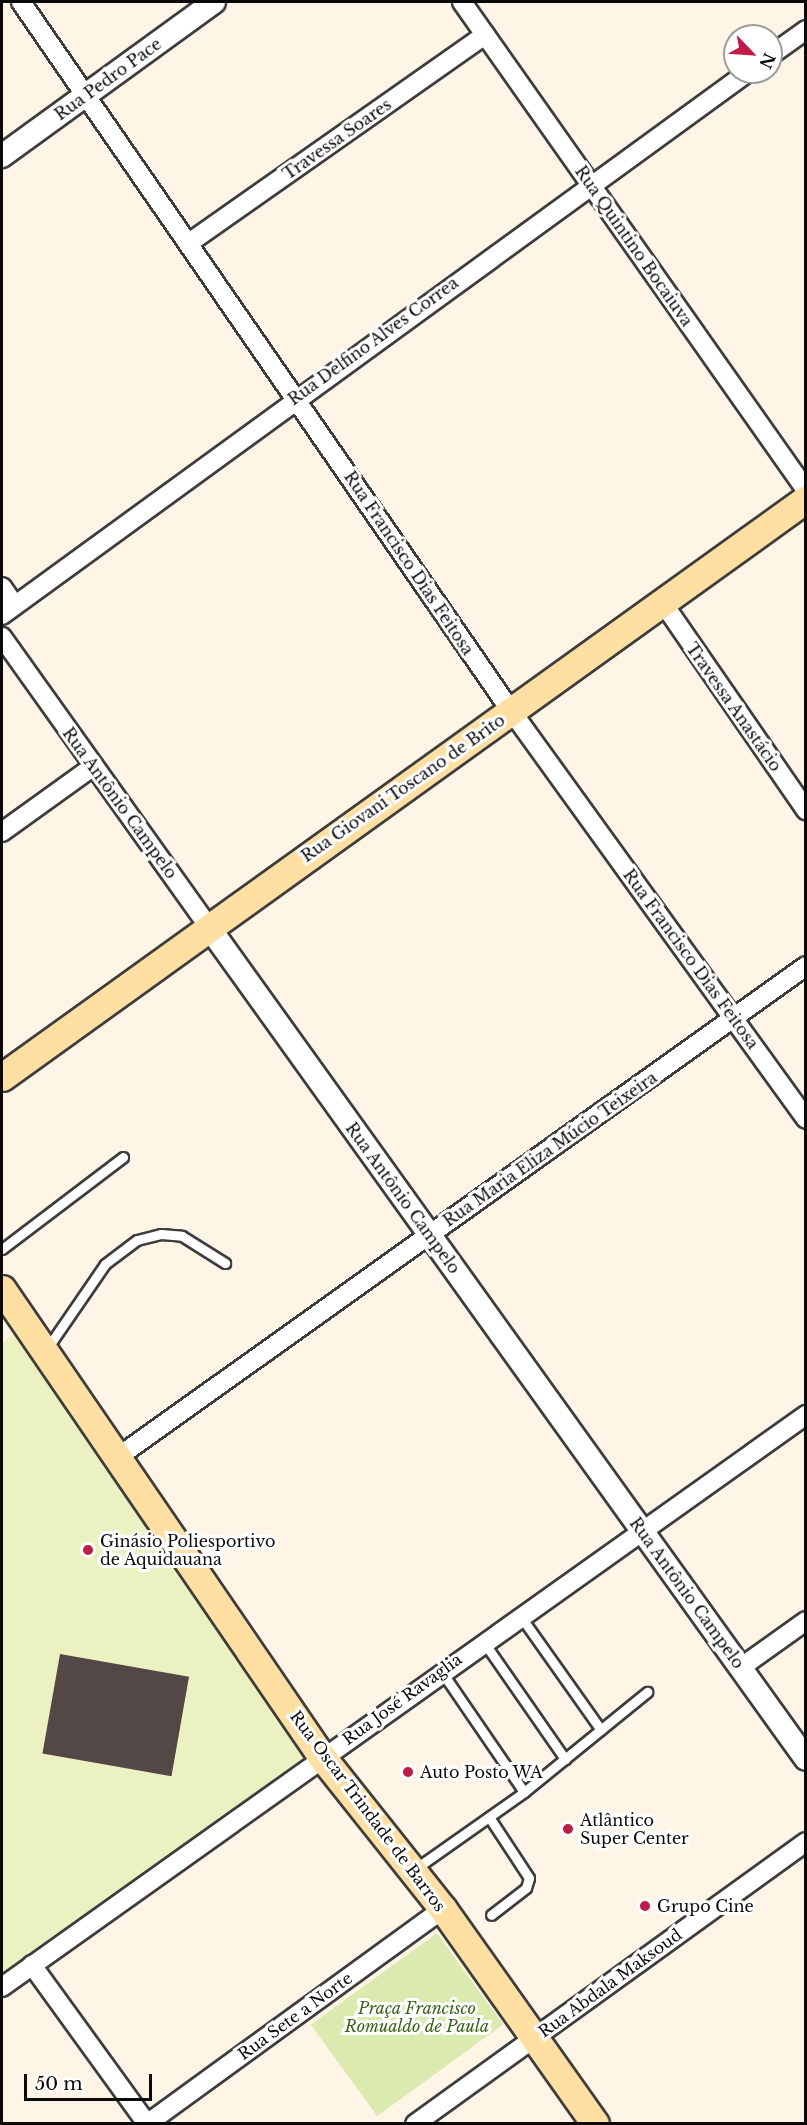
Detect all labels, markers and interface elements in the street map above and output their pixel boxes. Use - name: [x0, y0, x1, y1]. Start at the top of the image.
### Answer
- north arrow: [723, 24, 783, 84]
- street label: Rua Pedro Pace: [51, 34, 165, 124]
- text: N: [755, 50, 780, 72]
- street label: Travessa Soares: [279, 94, 395, 184]
- street label: Rua Quintino Bocaiuva: [571, 162, 697, 330]
- street label: Rua Delfino Alves Correa: [284, 273, 462, 409]
- street label: Rua Francisco Dias Feitosa: [340, 467, 478, 659]
- street label: Travessa Anastácio: [682, 639, 786, 775]
- street label: Rua Giovani Toscano de Brito: [297, 710, 509, 866]
- street label: Rua Antônio Campelo: [59, 723, 181, 883]
- street label: Rua Francisco Dias Feitosa: [619, 865, 763, 1053]
- street label: Rua Maria Eliza Múcio Teixeira: [439, 1067, 661, 1231]
- street label: Rua Antônio Campelo: [342, 1118, 464, 1278]
- street label: Rua Antônio Campelo: [626, 1513, 748, 1673]
- place label: Ginásio Poliesportivo de Aquidauana: [100, 1531, 275, 1569]
- marker: Ginásio Poliesportivo de Aquidauana: [81, 1543, 95, 1557]
- street label: Rua José Ravaglia: [339, 1649, 465, 1749]
- street label: Rua Oscar Trindade de Barros: [286, 1706, 450, 1916]
- place label: Auto Posto WA: [420, 1762, 543, 1782]
- marker: Auto Posto WA: [401, 1765, 415, 1779]
- place label: Atlântico Super Center: [580, 1810, 689, 1848]
- marker: Atlântico Super Center: [561, 1822, 575, 1836]
- place label: Grupo Cine: [657, 1896, 754, 1916]
- marker: Grupo Cine: [638, 1899, 652, 1913]
- street label: Rua Abdala Maksoud: [534, 1924, 686, 2042]
- street label: Rua Sete a Norte: [234, 1968, 356, 2064]
- park label: Praça Francisco Romualdo de Paula: [345, 1998, 489, 2036]
- scale bar: [27, 2062, 154, 2100]
- text: 50 m: [35, 2073, 83, 2095]

